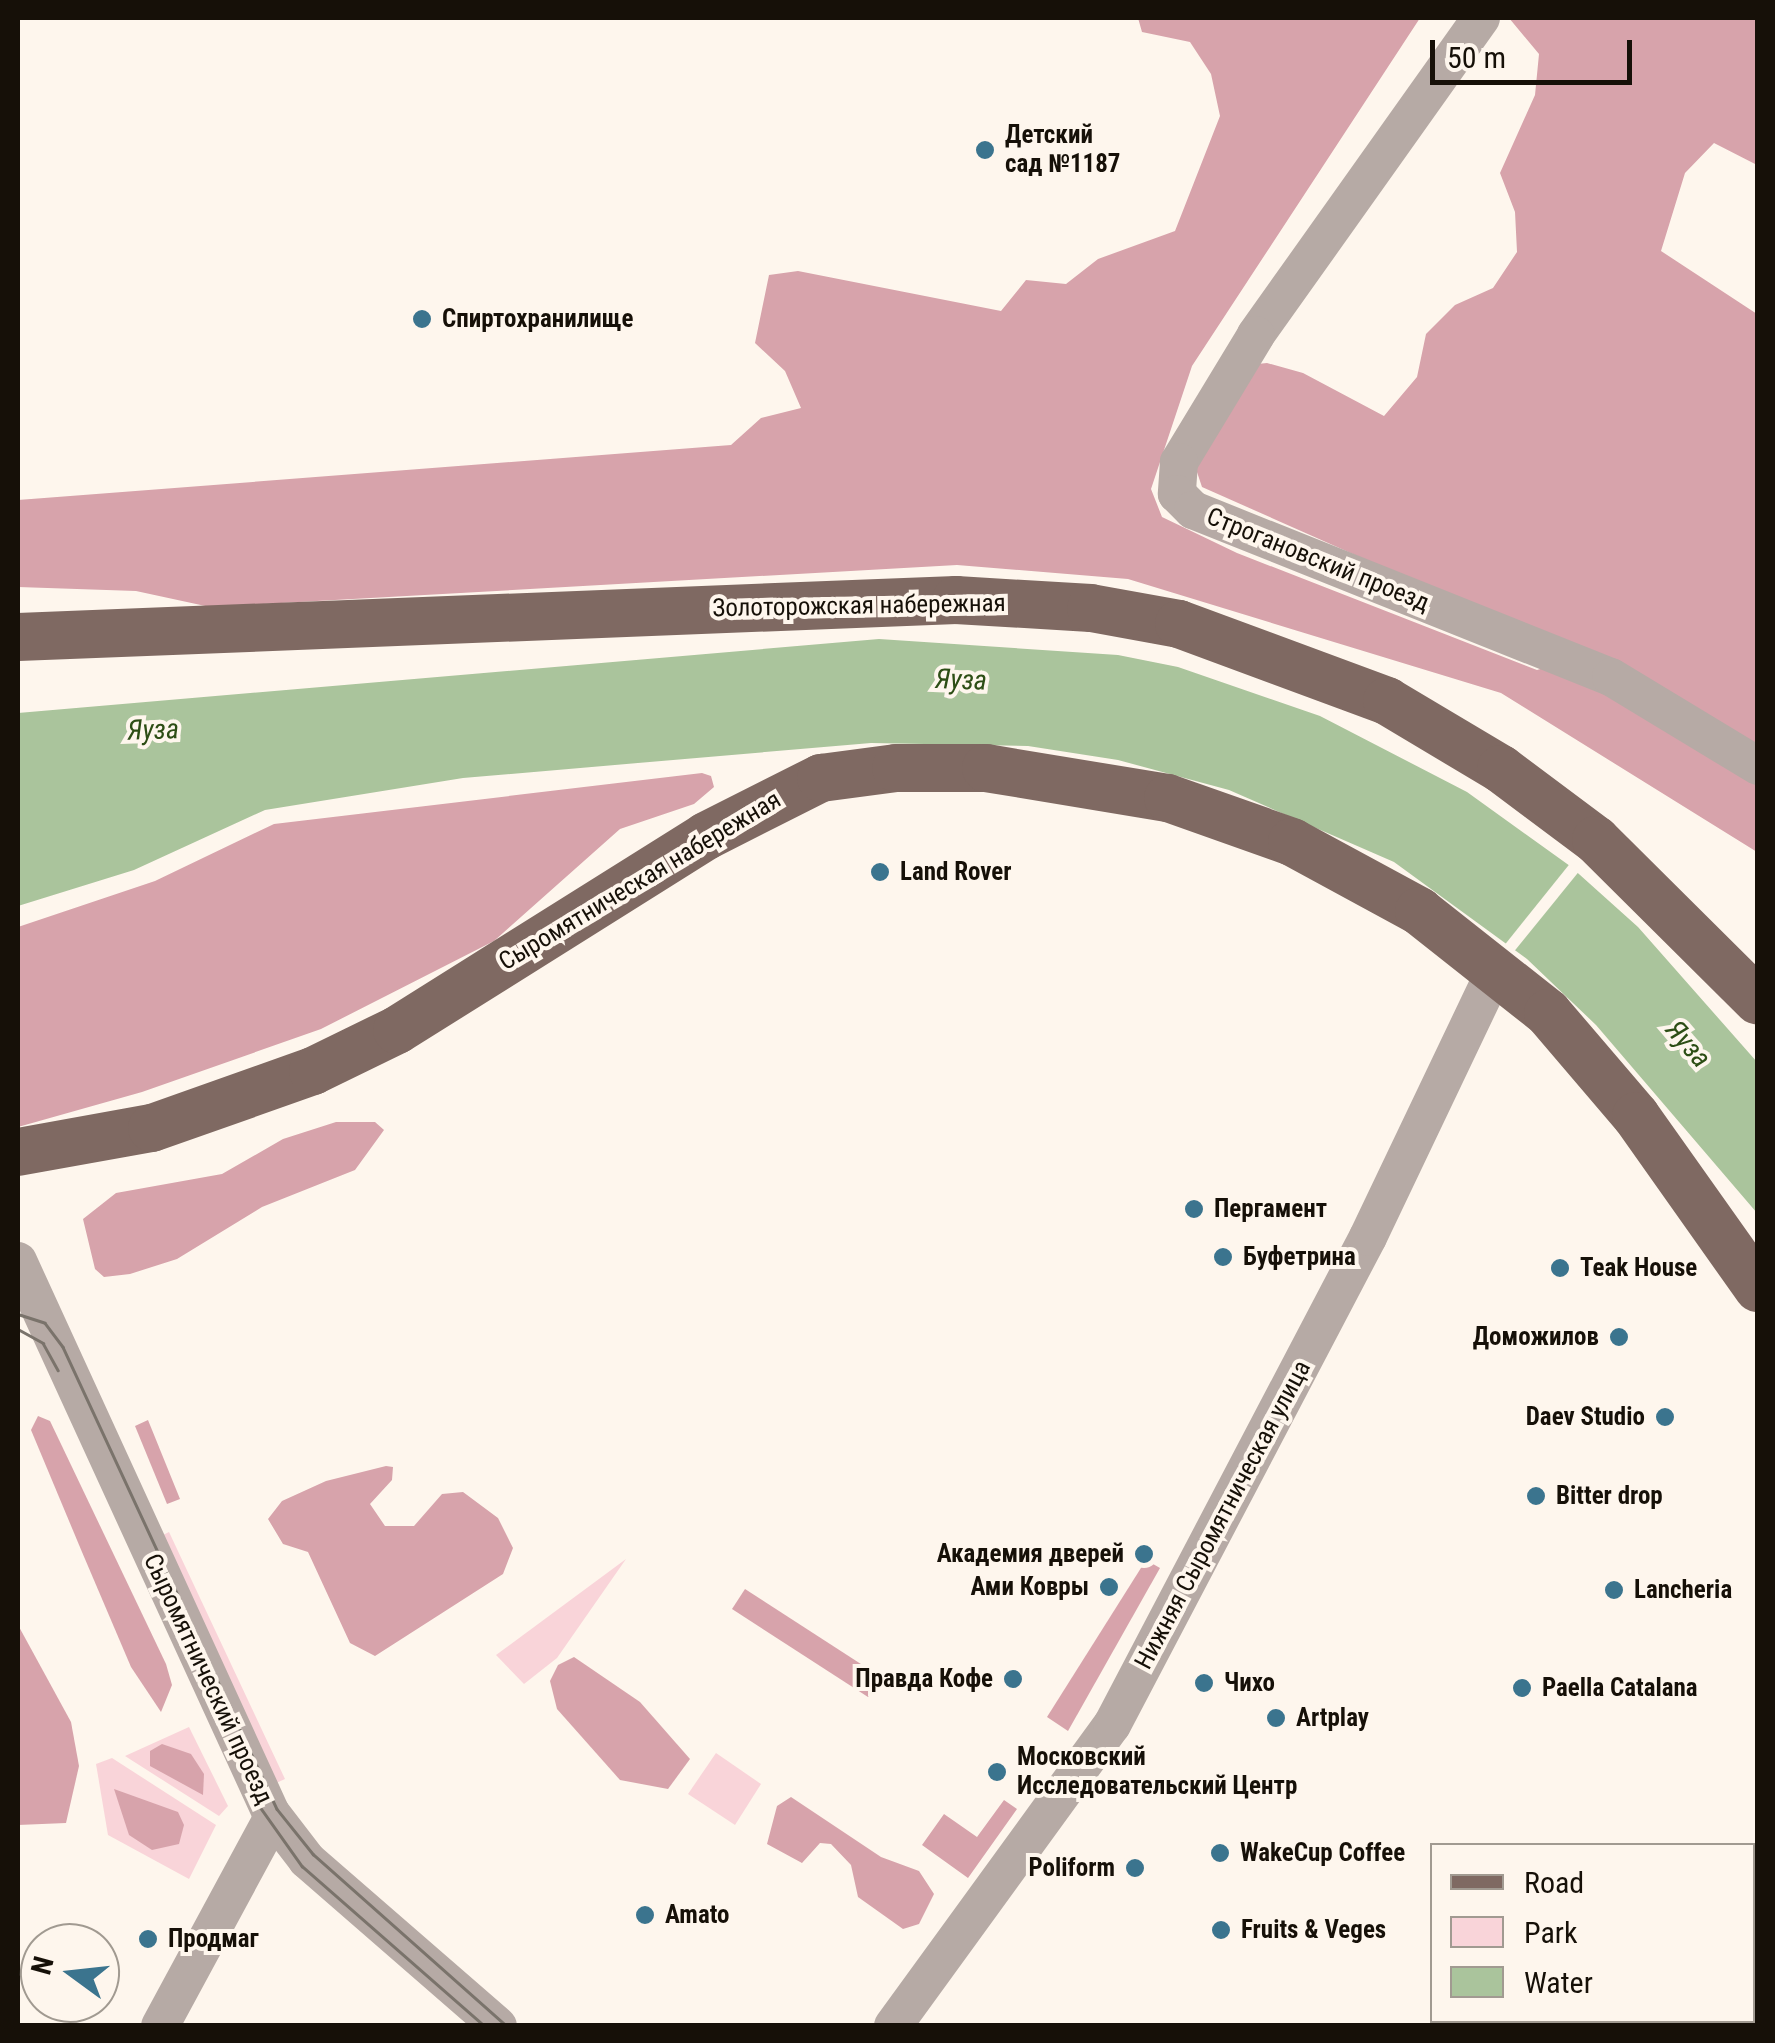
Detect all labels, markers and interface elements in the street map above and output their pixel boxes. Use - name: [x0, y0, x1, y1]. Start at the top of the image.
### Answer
- scale bar: [1435, 20, 1638, 82]
- text: 50 m: [1447, 40, 1506, 75]
- place label: Детский сад №1187: [1005, 121, 1120, 180]
- marker: Детский сад №1187: [974, 139, 996, 161]
- place label: Спиртохранилище: [442, 304, 633, 334]
- marker: Спиртохранилище: [411, 308, 433, 330]
- street label: Строгановский проезд: [1202, 502, 1434, 618]
- street label: Золоторожская набережная: [712, 588, 1006, 624]
- water label: Яуза: [935, 662, 987, 698]
- water label: Яуза: [127, 712, 179, 748]
- street label: Сыромятническая набережная: [494, 785, 786, 977]
- place label: Land Rover: [900, 857, 1012, 887]
- marker: Land Rover: [869, 861, 891, 883]
- water label: Яуза: [1658, 1013, 1718, 1075]
- place label: Пергамент: [1214, 1194, 1327, 1224]
- marker: Пергамент: [1183, 1198, 1205, 1220]
- place label: Буфетрина: [1243, 1242, 1356, 1272]
- marker: Буфетрина: [1212, 1246, 1234, 1268]
- place label: Teak House: [1580, 1253, 1697, 1283]
- marker: Teak House: [1549, 1257, 1571, 1279]
- place label: Доможилов: [1473, 1322, 1599, 1352]
- marker: Доможилов: [1608, 1326, 1630, 1348]
- street label: Нижняя Сыромятническая улица: [1129, 1356, 1317, 1674]
- place label: Daev Studio: [1526, 1402, 1645, 1432]
- marker: Daev Studio: [1654, 1406, 1676, 1428]
- place label: Bitter drop: [1556, 1481, 1663, 1511]
- marker: Bitter drop: [1525, 1485, 1547, 1507]
- place label: Академия дверей: [937, 1539, 1124, 1569]
- marker: Академия дверей: [1133, 1543, 1155, 1565]
- street label: Сыромятнический проезд: [137, 1549, 279, 1809]
- place label: Ами Ковры: [970, 1572, 1089, 1602]
- place label: Lancheria: [1634, 1575, 1732, 1605]
- marker: Ами Ковры: [1098, 1576, 1120, 1598]
- marker: Lancheria: [1603, 1579, 1625, 1601]
- place label: Правда Кофе: [855, 1664, 993, 1694]
- marker: Правда Кофе: [1002, 1668, 1024, 1690]
- place label: Чихо: [1224, 1668, 1275, 1698]
- marker: Чихо: [1193, 1672, 1215, 1694]
- place label: Paella Catalana: [1542, 1673, 1698, 1703]
- marker: Paella Catalana: [1511, 1677, 1533, 1699]
- place label: Artplay: [1296, 1703, 1369, 1733]
- marker: Artplay: [1265, 1707, 1287, 1729]
- place label: Московский Исследовательский Центр: [1017, 1743, 1297, 1802]
- marker: Московский Исследовательский Центр: [986, 1761, 1008, 1783]
- place label: WakeCup Coffee: [1240, 1838, 1405, 1868]
- marker: WakeCup Coffee: [1209, 1842, 1231, 1864]
- legend: [1430, 1843, 1755, 2023]
- place label: Poliform: [1028, 1853, 1115, 1883]
- marker: Poliform: [1124, 1857, 1146, 1879]
- text: Road: [1524, 1865, 1584, 1900]
- place label: Amato: [665, 1900, 729, 1930]
- marker: Amato: [634, 1904, 656, 1926]
- place label: Fruits & Veges: [1241, 1915, 1386, 1945]
- text: Park: [1524, 1915, 1578, 1950]
- marker: Fruits & Veges: [1210, 1919, 1232, 1941]
- north arrow: [20, 1923, 120, 2023]
- place label: Продмаг: [168, 1924, 259, 1954]
- marker: Продмаг: [137, 1928, 159, 1950]
- text: N: [24, 1953, 61, 1978]
- text: Water: [1524, 1965, 1593, 2000]

